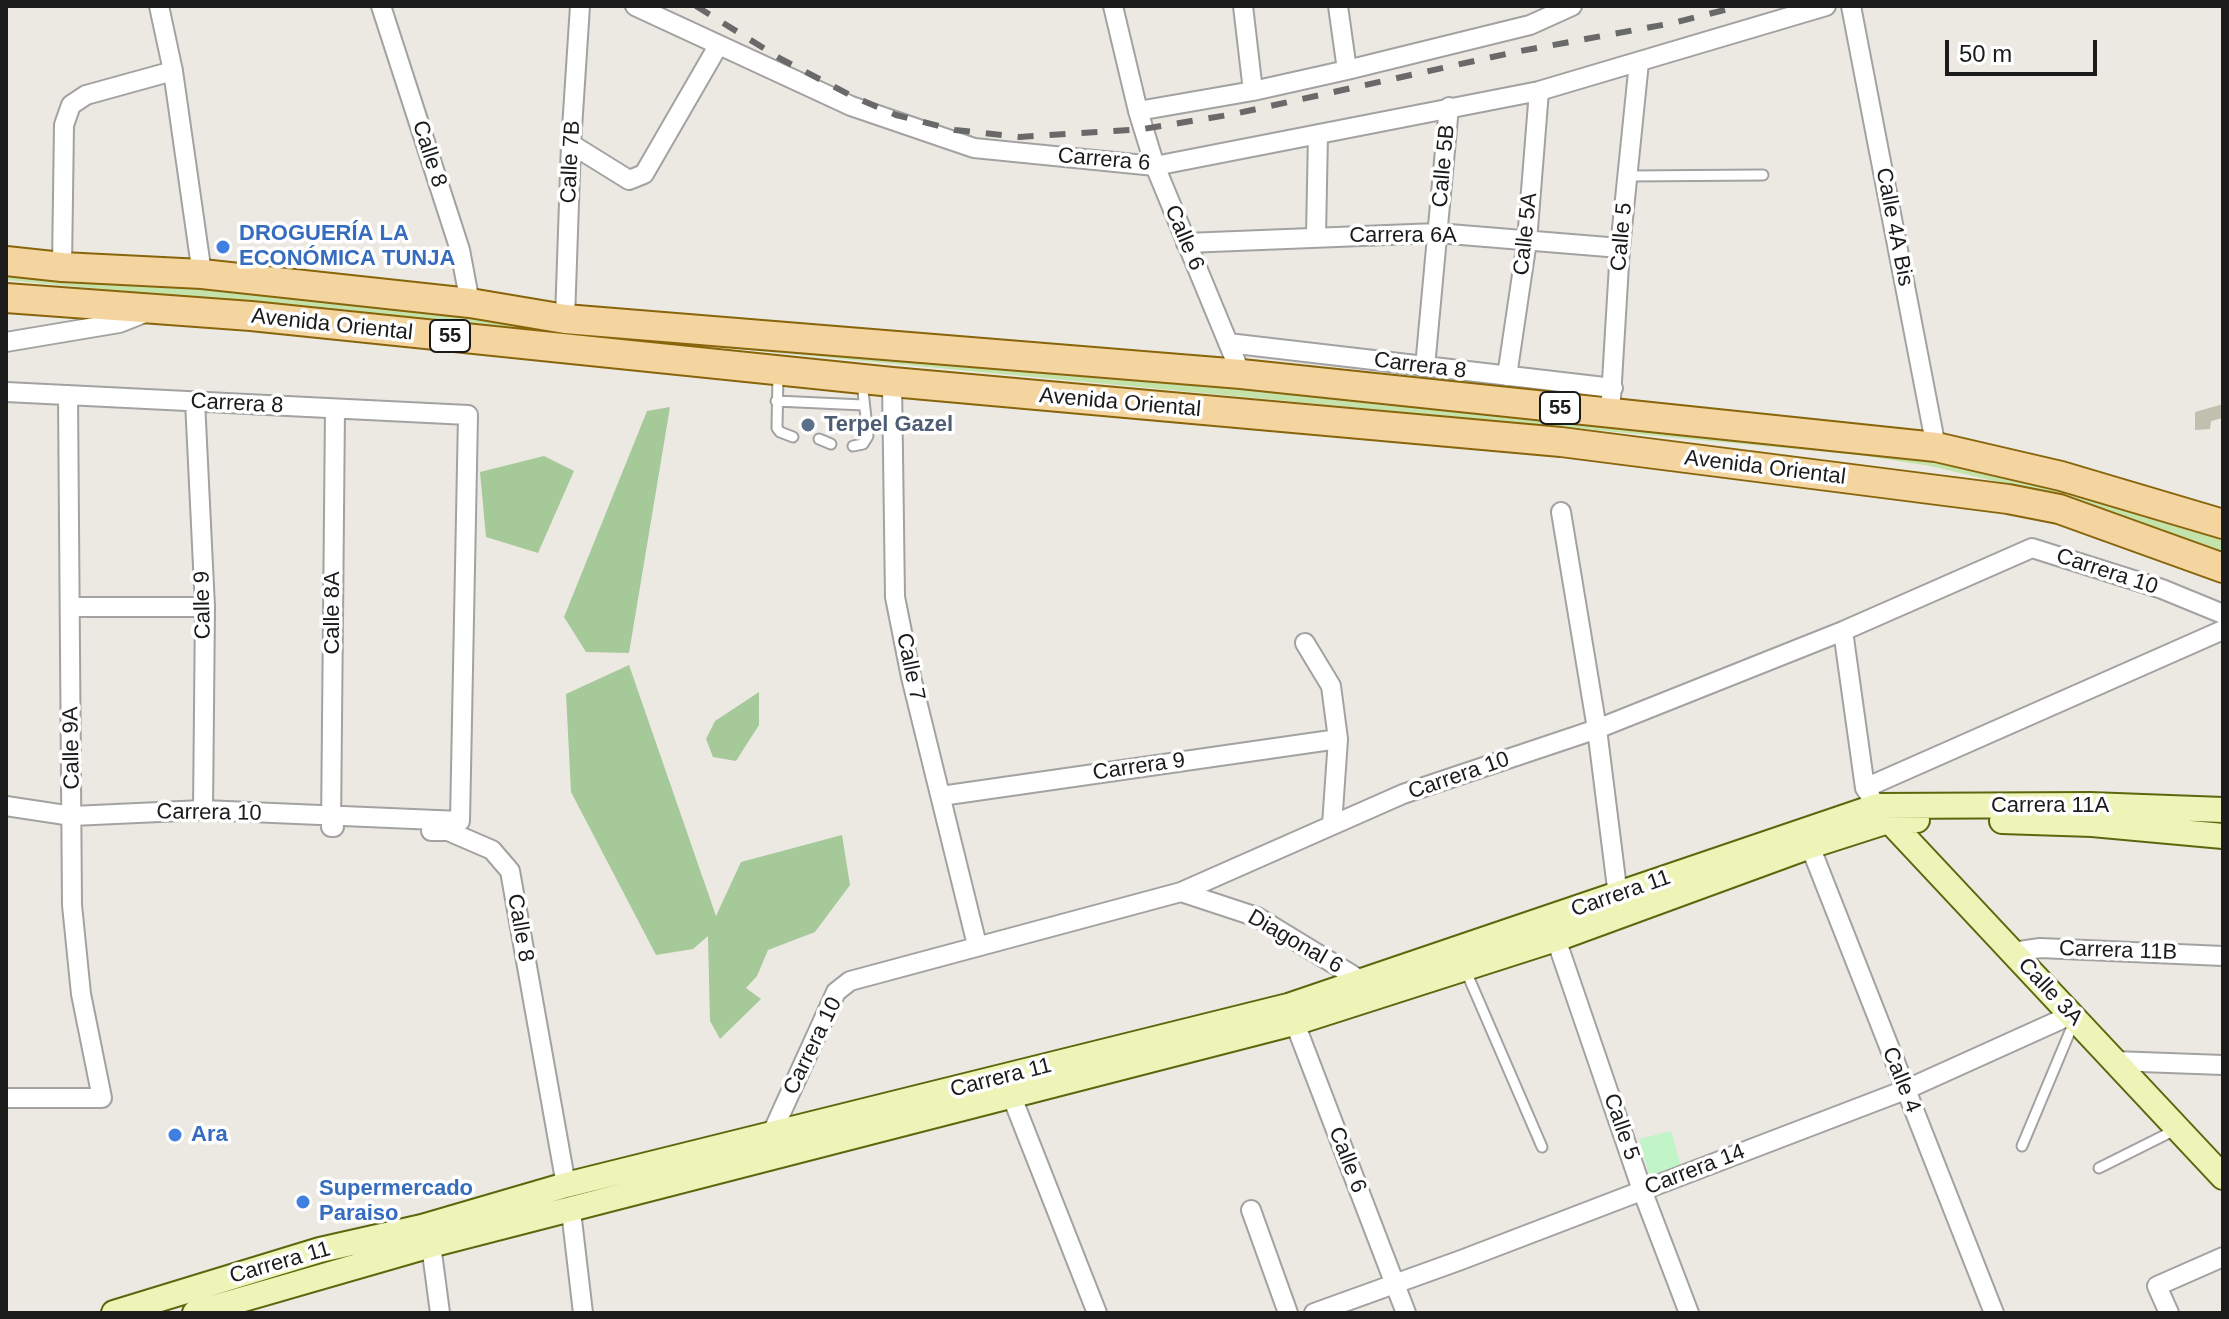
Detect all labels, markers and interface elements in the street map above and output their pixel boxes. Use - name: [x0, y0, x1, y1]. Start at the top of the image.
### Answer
- scale bar: [1949, 24, 2101, 74]
- text: 50 m: [1959, 40, 2012, 67]
- street label: Calle 8: [406, 117, 452, 191]
- street label: Calle 7B: [556, 120, 586, 204]
- street label: Calle 5B: [1427, 123, 1461, 209]
- street label: Carrera 6: [1057, 143, 1151, 177]
- street label: Calle 4A Bis: [1870, 166, 1918, 288]
- street label: Calle 5A: [1509, 191, 1543, 277]
- street label: Calle 6: [1158, 201, 1210, 275]
- street label: Calle 5: [1606, 202, 1638, 272]
- place label: DROGUERÍA LA ECONÓMICA TUNJA: [239, 221, 455, 272]
- street label: Carrera 6A: [1349, 223, 1457, 249]
- marker: DROGUERÍA LA ECONÓMICA TUNJA: [214, 238, 232, 256]
- street label: Avenida Oriental: [250, 303, 414, 347]
- road number: 55: [430, 320, 470, 352]
- street label: Carrera 8: [1372, 347, 1468, 385]
- street label: Avenida Oriental: [1038, 383, 1202, 423]
- street label: Carrera 8: [190, 388, 284, 420]
- road number: 55: [1540, 392, 1580, 424]
- place label: Terpel Gazel: [824, 412, 953, 438]
- marker: Terpel Gazel: [799, 416, 817, 434]
- street label: Avenida Oriental: [1683, 445, 1847, 491]
- street label: Carrera 10: [2053, 543, 2161, 601]
- street label: Calle 9: [189, 571, 217, 639]
- street label: Calle 8A: [320, 571, 346, 655]
- street label: Calle 7: [890, 631, 930, 703]
- street label: Calle 9A: [58, 706, 86, 790]
- street label: Carrera 10: [1405, 746, 1513, 806]
- street label: Carrera 9: [1091, 747, 1187, 787]
- street label: Carrera 11A: [1991, 793, 2109, 819]
- street label: Carrera 10: [156, 799, 262, 827]
- street label: Carrera 11: [1568, 865, 1674, 923]
- street label: Calle 8: [501, 892, 539, 964]
- street label: Diagonal 6: [1243, 904, 1347, 980]
- street label: Carrera 11B: [2058, 936, 2178, 966]
- street label: Calle 3A: [2012, 953, 2088, 1031]
- street label: Carrera 10: [778, 993, 848, 1099]
- street label: Calle 4: [1876, 1043, 1926, 1117]
- street label: Carrera 11: [948, 1053, 1054, 1103]
- street label: Calle 5: [1597, 1090, 1645, 1164]
- place label: Ara: [191, 1122, 228, 1148]
- street label: Calle 6: [1322, 1123, 1372, 1197]
- marker: Ara: [166, 1126, 184, 1144]
- street label: Carrera 14: [1641, 1139, 1749, 1201]
- place label: Supermercado Paraiso: [319, 1176, 473, 1228]
- marker: Supermercado Paraiso: [294, 1193, 312, 1211]
- street label: Carrera 11: [227, 1236, 333, 1290]

